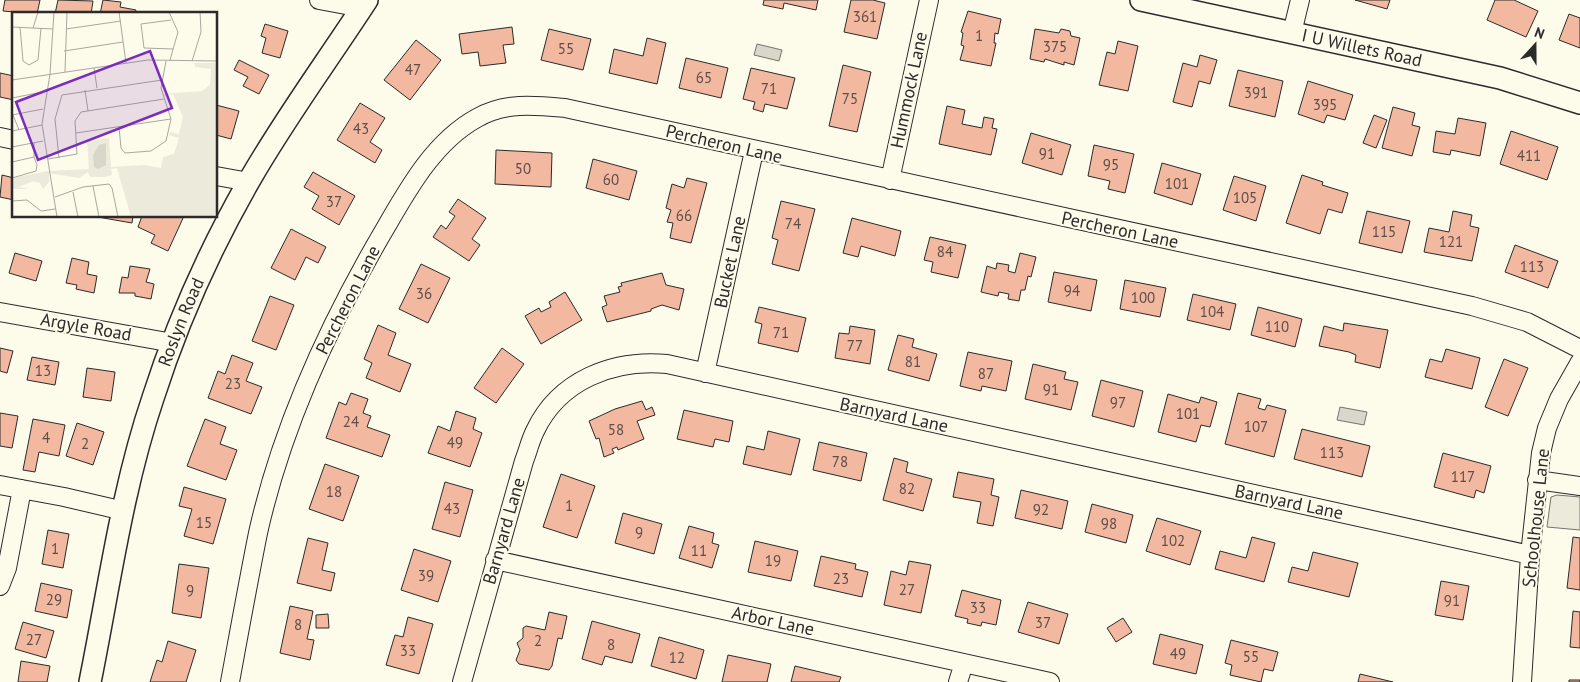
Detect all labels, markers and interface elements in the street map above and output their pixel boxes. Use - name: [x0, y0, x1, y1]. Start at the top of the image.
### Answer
- house number: 361: [853, 7, 877, 26]
- inset map: [12, 12, 218, 218]
- north arrow: [1510, 20, 1560, 70]
- street label: I U Willets Road: [1300, 23, 1424, 72]
- text: N: [1532, 23, 1547, 43]
- house number: 1: [975, 26, 983, 45]
- street label: Hummock Lane: [885, 30, 932, 150]
- house number: 375: [1043, 37, 1067, 56]
- house number: 55: [558, 39, 574, 58]
- house number: 47: [405, 60, 421, 79]
- house number: 65: [696, 68, 712, 87]
- house number: 71: [761, 79, 777, 98]
- house number: 391: [1244, 83, 1268, 102]
- house number: 75: [842, 89, 858, 108]
- house number: 395: [1313, 95, 1337, 114]
- house number: 43: [353, 119, 369, 138]
- street label: Percheron Lane: [664, 119, 785, 168]
- house number: 91: [1039, 144, 1055, 163]
- house number: 411: [1517, 146, 1541, 165]
- house number: 95: [1103, 155, 1119, 174]
- house number: 50: [515, 159, 531, 178]
- house number: 60: [603, 170, 619, 189]
- house number: 101: [1165, 174, 1189, 193]
- house number: 105: [1233, 188, 1257, 207]
- house number: 37: [326, 192, 342, 211]
- house number: 66: [676, 206, 692, 225]
- street label: Percheron Lane: [1059, 206, 1181, 253]
- street label: Bucket Lane: [709, 214, 750, 310]
- house number: 74: [785, 214, 801, 233]
- house number: 115: [1372, 222, 1396, 241]
- house number: 121: [1439, 232, 1463, 251]
- street label: Percheron Lane: [310, 242, 385, 358]
- house number: 84: [937, 242, 953, 261]
- house number: 113: [1520, 257, 1544, 276]
- street label: Roslyn Road: [153, 274, 209, 369]
- house number: 94: [1064, 281, 1080, 300]
- house number: 36: [416, 284, 432, 303]
- house number: 100: [1131, 288, 1155, 307]
- house number: 104: [1200, 302, 1224, 321]
- street label: Argyle Road: [39, 307, 133, 346]
- house number: 110: [1265, 317, 1289, 336]
- house number: 71: [773, 323, 789, 342]
- house number: 77: [847, 336, 863, 355]
- house number: 81: [905, 352, 921, 371]
- house number: 13: [35, 361, 51, 380]
- house number: 87: [978, 364, 994, 383]
- house number: 23: [225, 374, 241, 393]
- house number: 91: [1043, 380, 1059, 399]
- street label: Barnyard Lane: [838, 392, 950, 437]
- house number: 97: [1110, 393, 1126, 412]
- house number: 101: [1176, 404, 1200, 423]
- house number: 24: [343, 412, 359, 431]
- house number: 107: [1244, 417, 1268, 436]
- house number: 58: [608, 420, 624, 439]
- house number: 4: [42, 428, 50, 447]
- house number: 49: [447, 433, 463, 452]
- house number: 2: [81, 434, 89, 453]
- house number: 113: [1320, 443, 1344, 462]
- street label: Schoolhouse Lane: [1517, 447, 1554, 589]
- house number: 78: [832, 452, 848, 471]
- house number: 117: [1451, 467, 1475, 486]
- street label: Barnyard Lane: [477, 475, 530, 587]
- house number: 82: [899, 479, 915, 498]
- street label: Barnyard Lane: [1233, 479, 1345, 524]
- house number: 18: [326, 482, 342, 501]
- house number: 1: [565, 496, 573, 515]
- house number: 43: [444, 499, 460, 518]
- house number: 92: [1033, 500, 1049, 519]
- house number: 15: [196, 513, 212, 532]
- house number: 98: [1101, 514, 1117, 533]
- house number: 9: [635, 523, 643, 542]
- house number: 102: [1161, 531, 1185, 550]
- house number: 1: [51, 539, 59, 558]
- house number: 11: [691, 541, 707, 560]
- house number: 19: [765, 551, 781, 570]
- house number: 39: [418, 566, 434, 585]
- house number: 23: [833, 569, 849, 588]
- house number: 27: [899, 580, 915, 599]
- house number: 9: [186, 581, 194, 600]
- house number: 29: [46, 590, 62, 609]
- house number: 91: [1444, 591, 1460, 610]
- house number: 33: [970, 598, 986, 617]
- street label: Arbor Lane: [730, 601, 816, 640]
- house number: 37: [1035, 613, 1051, 632]
- house number: 8: [294, 615, 302, 634]
- house number: 27: [26, 630, 42, 649]
- house number: 2: [534, 631, 542, 650]
- house number: 8: [607, 635, 615, 654]
- house number: 33: [400, 641, 416, 660]
- house number: 49: [1170, 644, 1186, 663]
- house number: 55: [1243, 647, 1259, 666]
- house number: 12: [669, 648, 685, 667]

